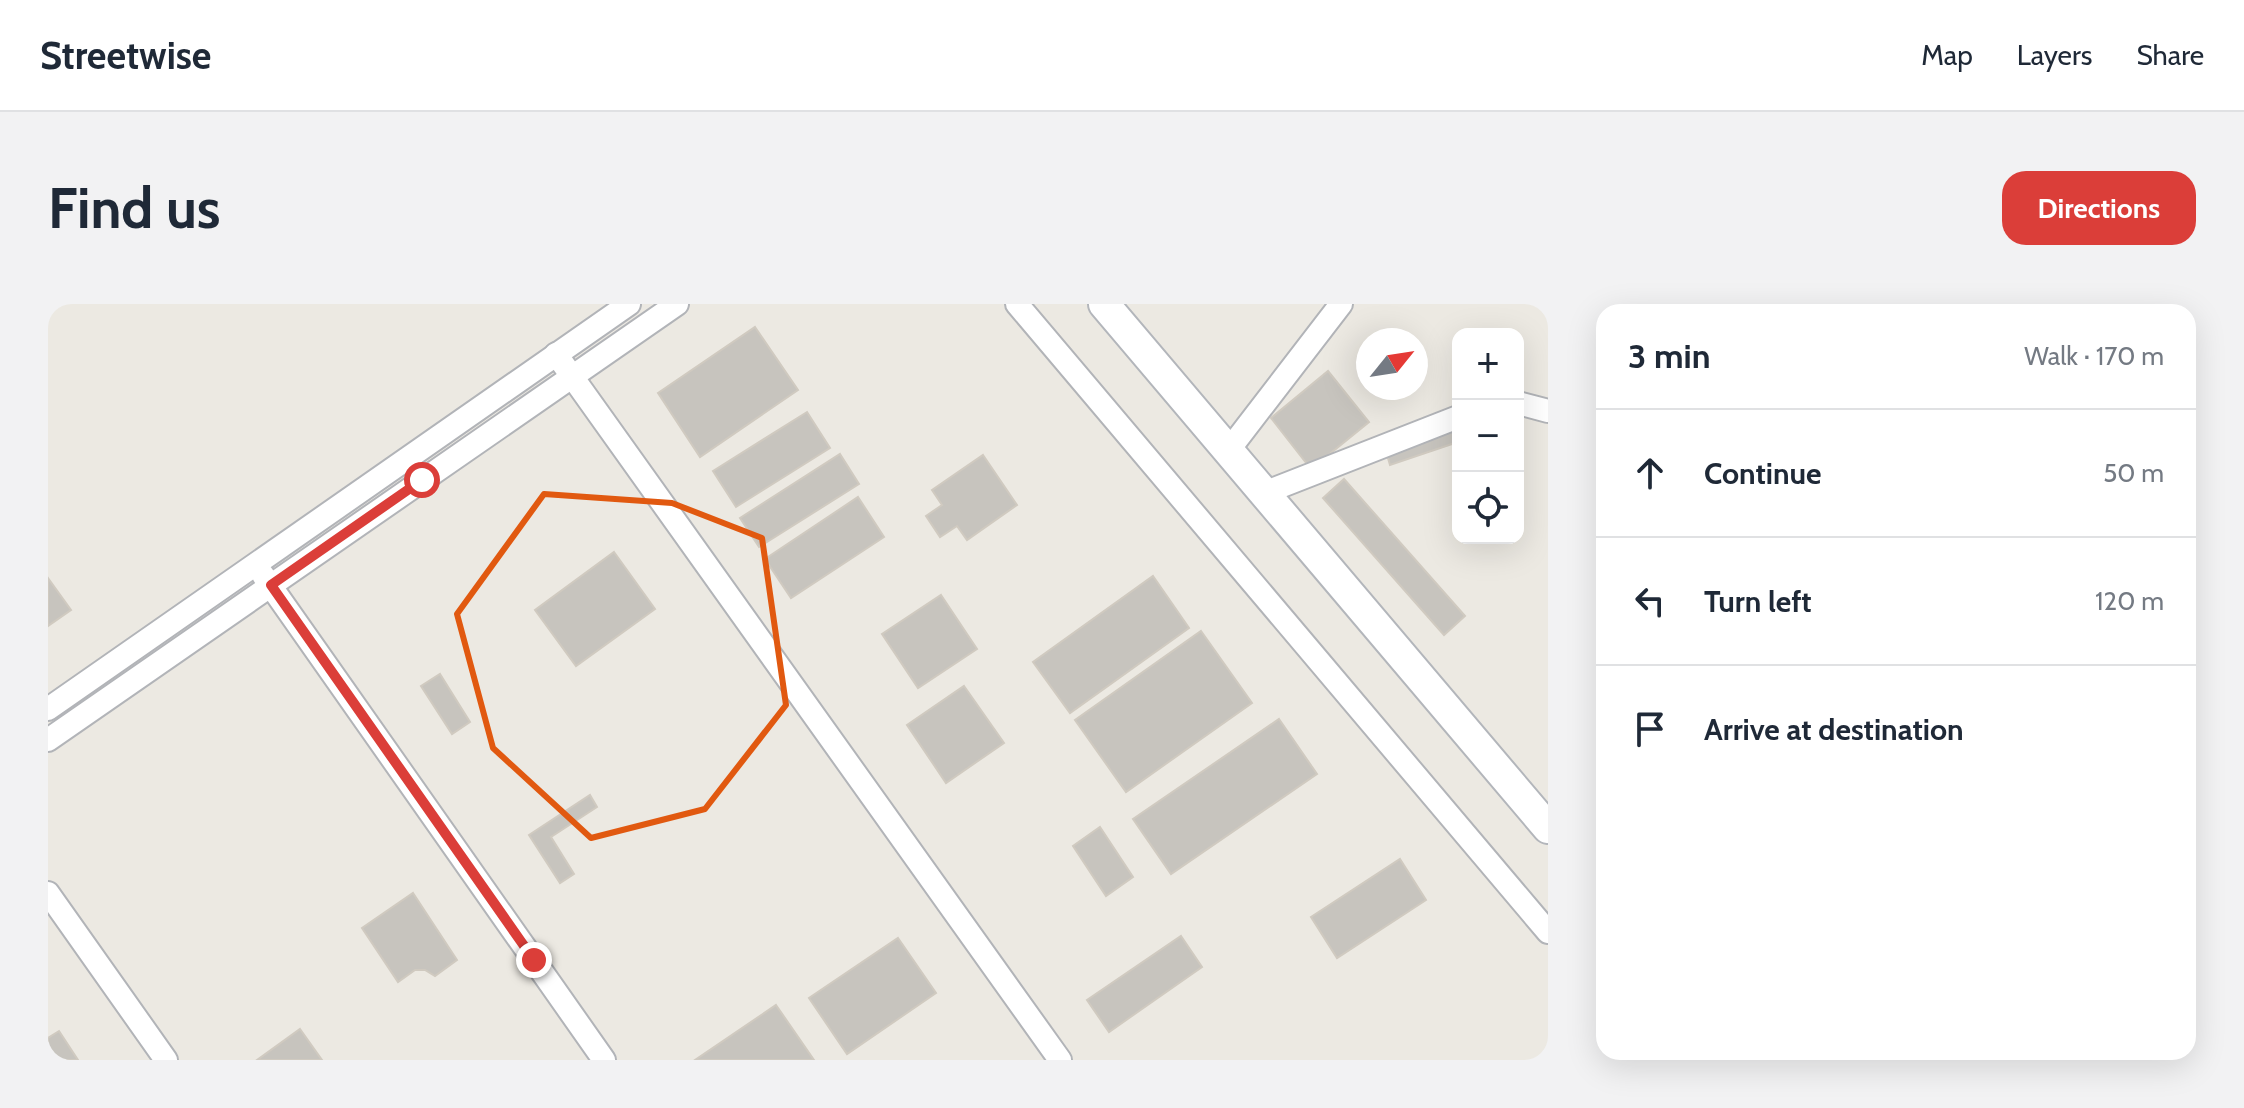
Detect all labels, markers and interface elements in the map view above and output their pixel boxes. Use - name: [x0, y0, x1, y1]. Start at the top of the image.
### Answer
- text: Streetwise: [40, 32, 211, 79]
- text: Map: [1921, 38, 1973, 72]
- text: Layers: [2017, 38, 2092, 72]
- text: Share: [2136, 38, 2204, 72]
- button: Directions: [2002, 171, 2196, 245]
- text: Find us: [48, 174, 221, 242]
- north arrow: [1356, 328, 1428, 400]
- map controls: [1452, 328, 1524, 544]
- button: +: [1452, 328, 1524, 400]
- text: 3 min: [1628, 335, 1710, 377]
- text: Walk · 170 m: [2024, 340, 2164, 372]
- button: −: [1452, 400, 1524, 472]
- icon: ahead: [1628, 451, 1672, 495]
- text: Continue: [1704, 455, 1821, 492]
- text: 50 m: [2103, 457, 2164, 489]
- route start: [404, 462, 440, 498]
- button: locate: [1452, 472, 1524, 544]
- icon: left: [1628, 579, 1672, 623]
- text: Turn left: [1704, 583, 1812, 620]
- text: 120 m: [2095, 585, 2164, 617]
- icon: arrive: [1628, 707, 1672, 751]
- text: Arrive at destination: [1704, 711, 1964, 748]
- route end: [516, 942, 552, 978]

